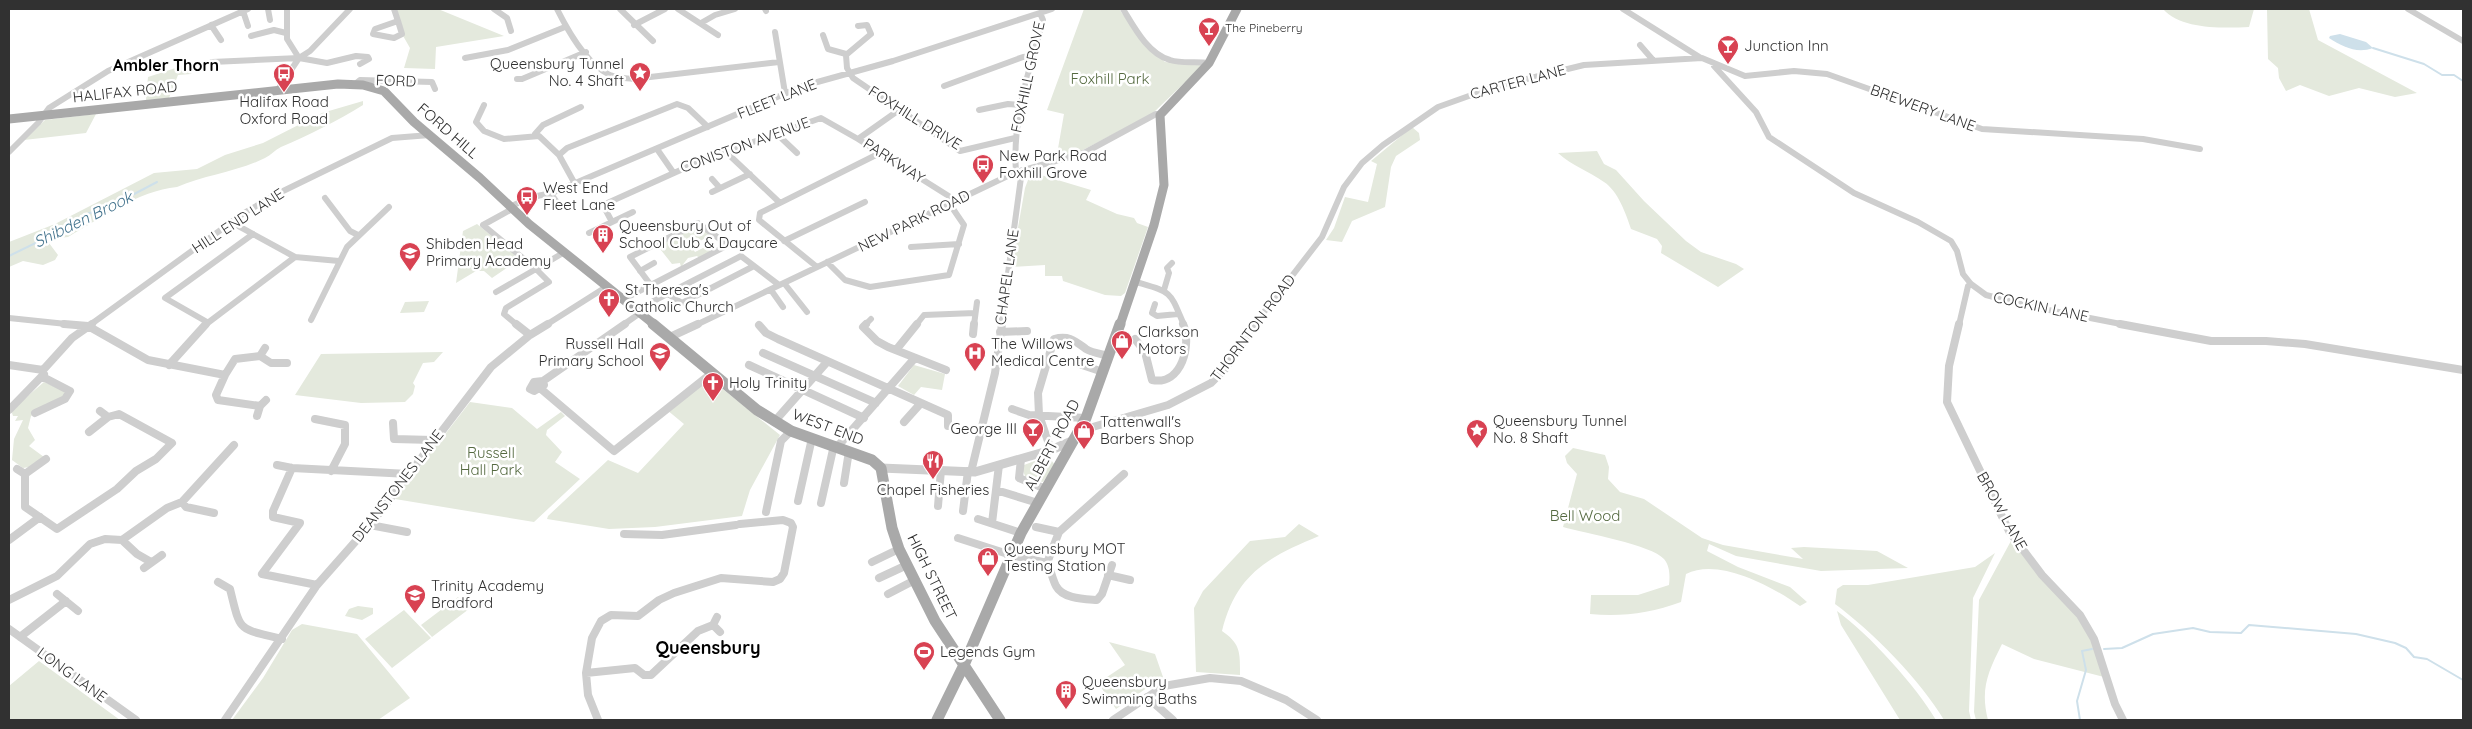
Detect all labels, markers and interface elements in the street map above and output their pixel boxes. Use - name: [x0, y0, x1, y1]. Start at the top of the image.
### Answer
- bar icon: The Pineberry: [1197, 16, 1221, 47]
- street label: FOXHILL GROVE: [1006, 20, 1049, 134]
- place label: The Pineberry: [1225, 20, 1303, 35]
- bar icon: Junction Inn: [1716, 34, 1740, 65]
- place label: Junction Inn: [1744, 36, 1829, 55]
- place label: Queensbury Tunnel No. 4 Shaft: [490, 54, 624, 90]
- district label: Ambler Thorn: [113, 55, 219, 75]
- street label: CARTER LANE: [1468, 60, 1568, 103]
- place icon: Queensbury Tunnel No. 4 Shaft: [628, 61, 652, 92]
- bus stop icon: Halifax Road Oxford Road: [272, 62, 296, 93]
- park label: Foxhill Park: [1071, 69, 1149, 88]
- street label: FORD: [375, 70, 417, 91]
- street label: FLEET LANE: [734, 74, 819, 123]
- street label: HALIFAX ROAD: [72, 77, 178, 106]
- street label: BREWERY LANE: [1868, 80, 1978, 135]
- street label: FOXHILL DRIVE: [865, 81, 965, 154]
- place label: Halifax Road Oxford Road: [239, 92, 329, 128]
- street label: FORD HILL: [414, 99, 483, 162]
- street label: CONISTON AVENUE: [677, 112, 812, 177]
- street label: PARKWAY: [860, 134, 929, 188]
- place label: New Park Road Foxhill Grove: [999, 146, 1107, 182]
- bus stop icon: New Park Road Foxhill Grove: [971, 153, 995, 184]
- place label: West End Fleet Lane: [543, 178, 615, 214]
- street label: HILL END LANE: [188, 184, 287, 257]
- bus stop icon: West End Fleet Lane: [515, 185, 539, 216]
- street label: NEW PARK ROAD: [855, 185, 973, 256]
- water label: Shibden Brook: [30, 186, 137, 252]
- place label: Queensbury Out of School Club & Daycare: [619, 216, 778, 252]
- building icon: Queensbury Out of School Club & Daycare: [591, 223, 615, 254]
- street label: CHAPEL LANE: [990, 228, 1023, 326]
- place label: Shibden Head Primary Academy: [426, 234, 551, 270]
- school or university icon: Shibden Head Primary Academy: [398, 241, 422, 272]
- street label: THORNTON ROAD: [1206, 270, 1299, 385]
- place label: St Theresa's Catholic Church: [625, 280, 734, 316]
- church icon: St Theresa's Catholic Church: [597, 287, 621, 318]
- street label: COCKIN LANE: [1992, 287, 2091, 326]
- place label: Clarkson Motors: [1138, 322, 1199, 358]
- shop icon: Clarkson Motors: [1110, 329, 1134, 360]
- place label: Russell Hall Primary School: [539, 334, 644, 370]
- place label: The Willows Medical Centre: [991, 334, 1095, 370]
- school or university icon: Russell Hall Primary School: [648, 341, 672, 372]
- hospital icon: The Willows Medical Centre: [963, 341, 987, 372]
- church icon: Holy Trinity: [701, 371, 725, 402]
- place label: Holy Trinity: [729, 373, 807, 392]
- street label: ALBERT ROAD: [1020, 396, 1084, 494]
- street label: WEST END: [790, 404, 867, 449]
- place label: Queensbury Tunnel No. 8 Shaft: [1493, 411, 1627, 447]
- place label: Tattenwall's Barbers Shop: [1100, 412, 1194, 448]
- bar icon: George III: [1021, 417, 1045, 448]
- place icon: Queensbury Tunnel No. 8 Shaft: [1465, 418, 1489, 449]
- place label: George III: [951, 419, 1017, 438]
- shop icon: Tattenwall's Barbers Shop: [1072, 419, 1096, 450]
- street label: DEANSTONES LANE: [348, 426, 447, 546]
- park label: Russell Hall Park: [460, 443, 522, 479]
- restaurant icon: Chapel Fisheries: [921, 449, 945, 480]
- street label: BROW LANE: [1973, 468, 2032, 553]
- place label: Chapel Fisheries: [877, 480, 989, 499]
- park label: Bell Wood: [1550, 506, 1620, 525]
- street label: HIGH STREET: [903, 531, 961, 623]
- place label: Queensbury MOT Testing Station: [1004, 539, 1126, 575]
- shop icon: Queensbury MOT Testing Station: [976, 546, 1000, 577]
- place label: Trinity Academy Bradford: [431, 576, 544, 612]
- school or university icon: Trinity Academy Bradford: [403, 583, 427, 614]
- district label: Queensbury: [655, 636, 761, 659]
- sports icon: Legends Gym: [912, 640, 936, 671]
- place label: Legends Gym: [940, 642, 1035, 661]
- street label: LONG LANE: [34, 643, 111, 706]
- place label: Queensbury Swimming Baths: [1082, 672, 1197, 708]
- building icon: Queensbury Swimming Baths: [1054, 679, 1078, 710]

